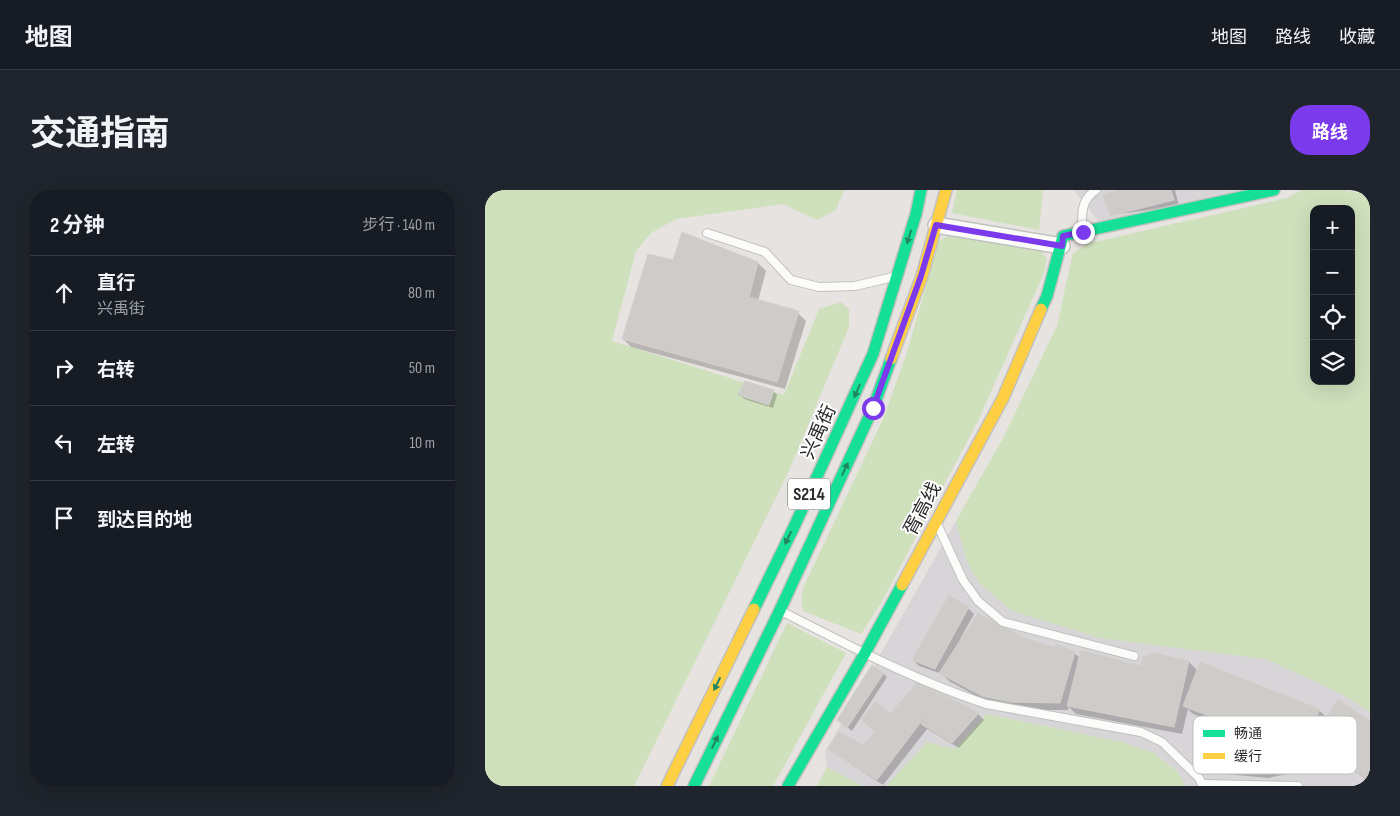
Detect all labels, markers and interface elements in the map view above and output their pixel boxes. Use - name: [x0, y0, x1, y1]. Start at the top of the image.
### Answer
- text: 地图: [25, 23, 73, 52]
- text: 地图: [1211, 27, 1247, 48]
- text: 路线: [1275, 27, 1311, 48]
- text: 收藏: [1339, 27, 1375, 48]
- button: 路线: [1290, 105, 1370, 155]
- text: 交通指南: [30, 113, 170, 156]
- map controls: [1310, 205, 1355, 385]
- button: +: [1310, 205, 1355, 250]
- text: 2 分钟: [50, 213, 104, 238]
- text: 步行 · 140 m: [362, 216, 435, 235]
- route end: [1072, 221, 1095, 244]
- one-way arrow: [904, 230, 912, 245]
- button: −: [1310, 250, 1355, 295]
- text: 直行: [97, 272, 135, 295]
- icon: ahead: [50, 279, 78, 307]
- text: 80 m: [408, 284, 435, 303]
- button: locate: [1310, 295, 1355, 340]
- text: 兴禹街: [97, 300, 145, 319]
- button: layers: [1310, 340, 1355, 385]
- icon: right: [50, 354, 78, 382]
- text: 右转: [97, 359, 135, 382]
- text: 50 m: [409, 359, 435, 378]
- one-way arrow: [852, 384, 860, 398]
- route start: [862, 397, 885, 420]
- street label: 兴禹街: [797, 401, 841, 463]
- icon: left: [50, 429, 78, 457]
- text: 左转: [97, 434, 135, 457]
- text: 10 m: [409, 434, 435, 453]
- one-way arrow: [841, 462, 849, 476]
- road number: S214: [788, 478, 830, 510]
- street label: 胥高线: [899, 478, 947, 540]
- icon: arrive: [50, 504, 78, 532]
- text: 到达目的地: [97, 509, 192, 532]
- one-way arrow: [784, 531, 792, 545]
- one-way arrow: [712, 677, 720, 691]
- legend: [1193, 716, 1357, 774]
- text: 畅通: [1234, 725, 1262, 742]
- one-way arrow: [711, 735, 719, 749]
- text: 缓行: [1234, 748, 1262, 765]

